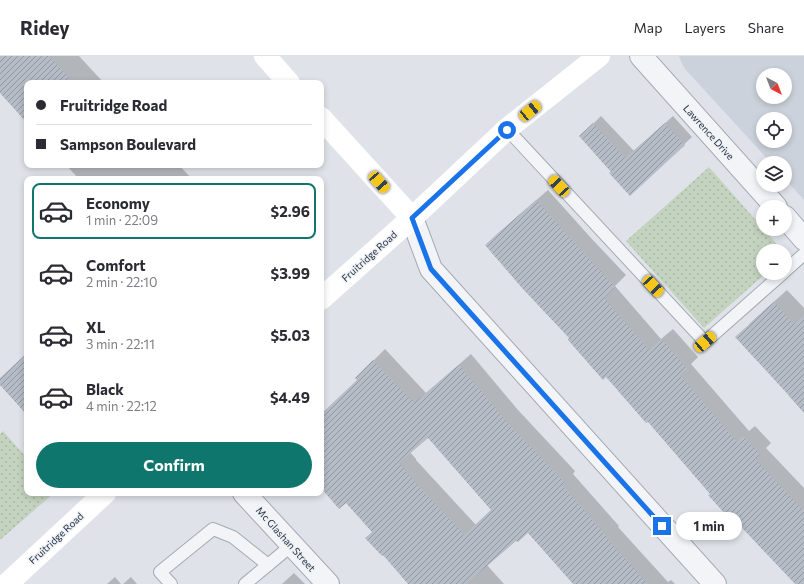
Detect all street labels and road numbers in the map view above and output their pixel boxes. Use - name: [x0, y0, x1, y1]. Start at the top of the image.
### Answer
- street label: Lawrence Drive: [681, 102, 737, 162]
- street label: Fruitridge Road: [339, 228, 399, 284]
- street label: Mc Glashan Street: [254, 504, 318, 574]
- street label: Fruitridge Road: [26, 510, 86, 566]

